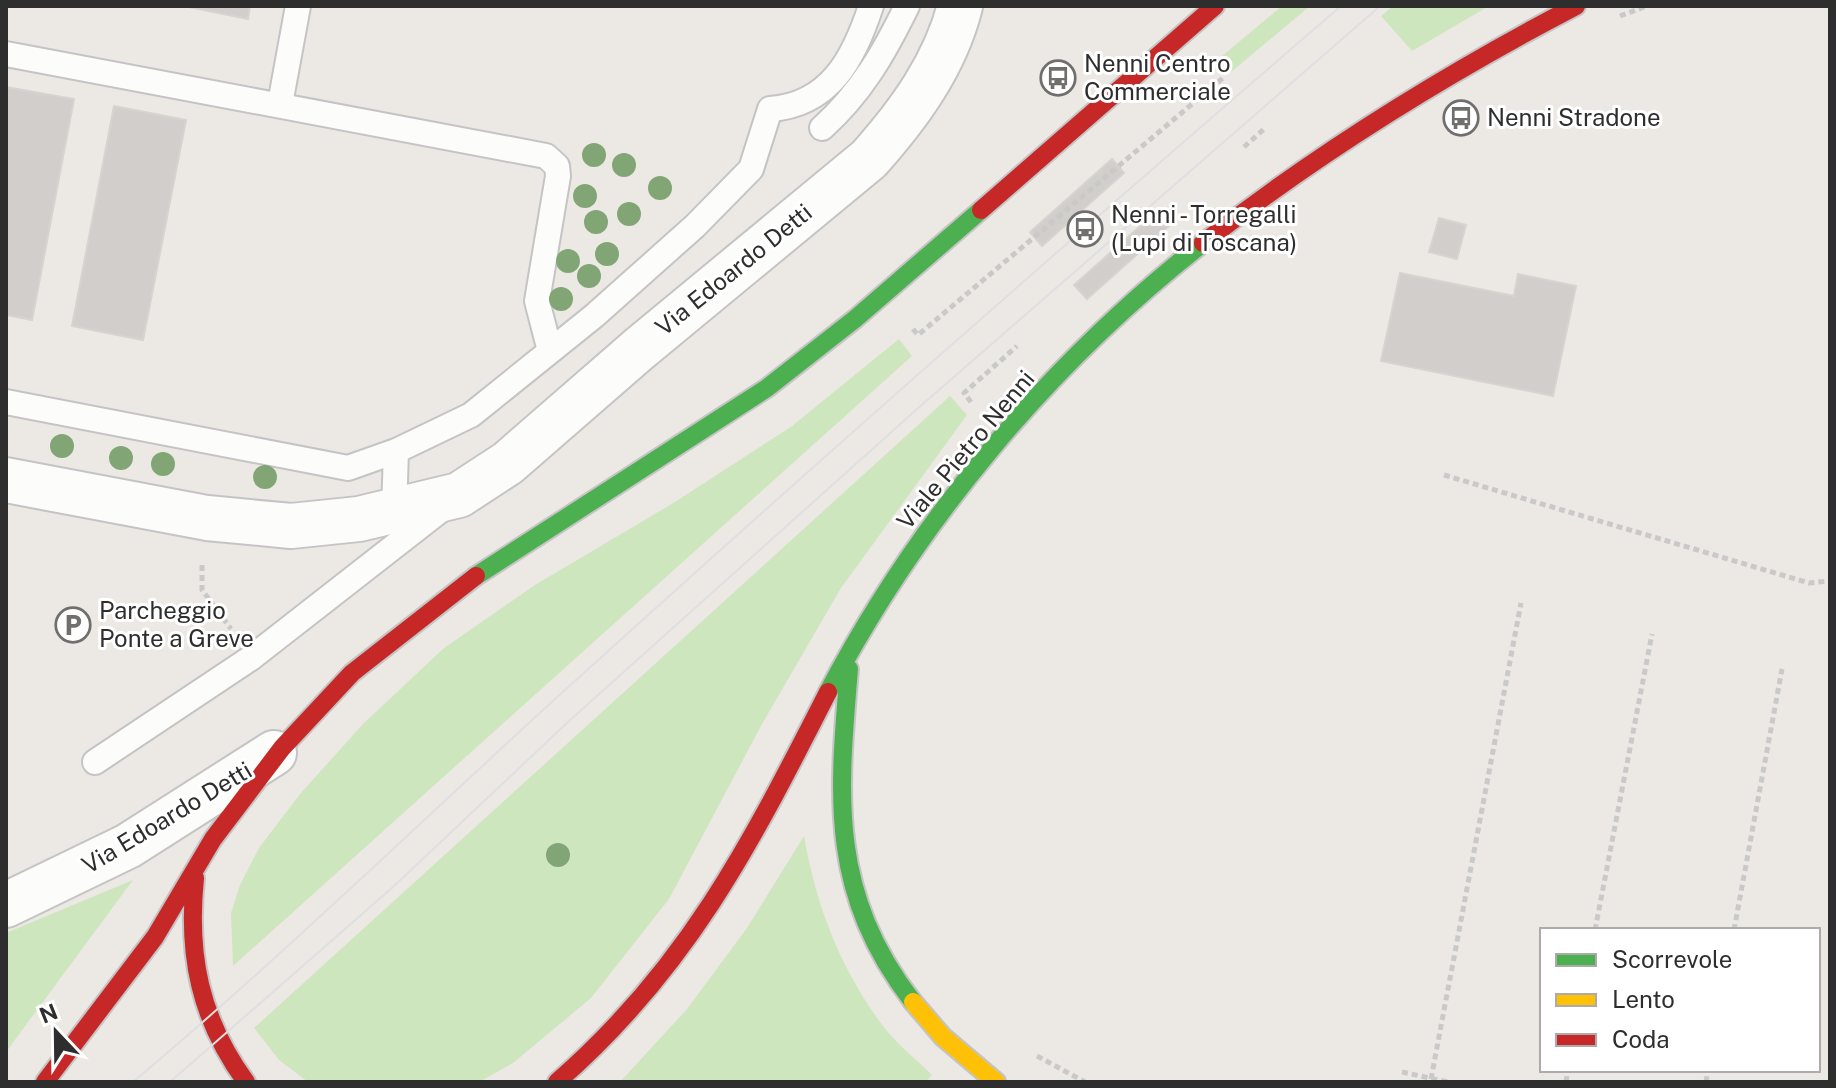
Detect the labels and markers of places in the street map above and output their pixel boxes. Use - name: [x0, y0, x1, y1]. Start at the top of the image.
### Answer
- place label: Nenni Centro Commerciale: [1084, 49, 1231, 105]
- bus stop icon: Nenni Centro Commerciale: [1039, 59, 1077, 97]
- bus stop icon: Nenni Stradone: [1442, 99, 1480, 137]
- place label: Nenni Stradone: [1487, 103, 1661, 131]
- place label: Nenni - Torregalli (Lupi di Toscana): [1111, 200, 1297, 256]
- bus stop icon: Nenni - Torregalli (Lupi di Toscana): [1066, 210, 1104, 248]
- place label: Parcheggio Ponte a Greve: [99, 596, 254, 652]
- parking icon: Parcheggio Ponte a Greve: [54, 606, 92, 644]

